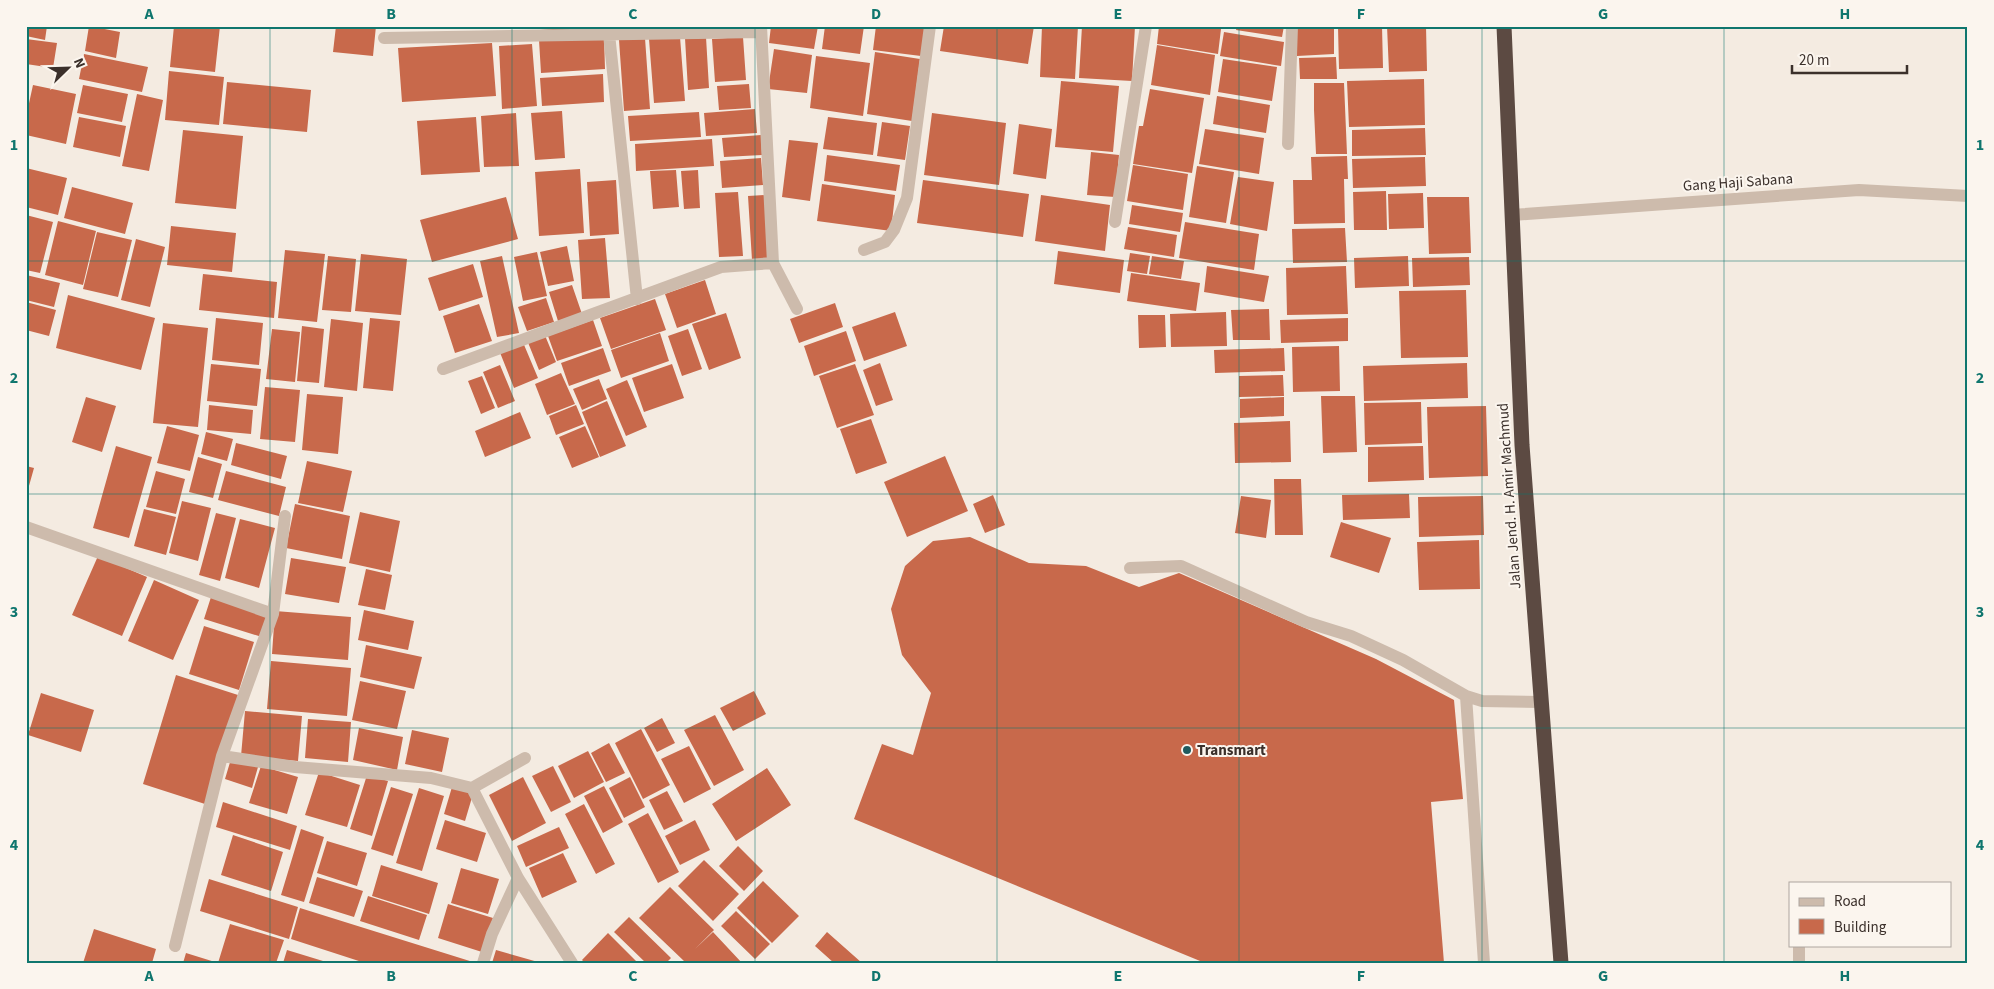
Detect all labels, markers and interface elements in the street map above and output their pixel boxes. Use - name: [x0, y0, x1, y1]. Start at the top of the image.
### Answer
- text: A: [143, 3, 154, 25]
- text: B: [386, 3, 396, 25]
- text: C: [628, 3, 638, 25]
- text: D: [871, 3, 881, 25]
- text: E: [1114, 3, 1122, 25]
- text: F: [1357, 3, 1365, 25]
- text: G: [1598, 3, 1608, 25]
- text: H: [1840, 3, 1850, 25]
- north arrow: [42, 42, 92, 92]
- scale bar: [1792, 42, 1906, 74]
- text: 20 m: [1799, 50, 1829, 71]
- text: N: [68, 55, 90, 72]
- text: 1: [10, 134, 18, 156]
- text: 1: [1976, 134, 1984, 156]
- street label: Gang Haji Sabana: [1682, 168, 1794, 197]
- text: 2: [10, 367, 18, 389]
- text: 2: [1976, 367, 1984, 389]
- street label: Jalan Jend. H. Amir Machmud: [1493, 402, 1526, 590]
- text: 3: [10, 601, 18, 623]
- text: 3: [1976, 601, 1984, 623]
- place label: Transmart: [1197, 740, 1266, 761]
- marker: Transmart: [1181, 744, 1193, 756]
- text: 4: [10, 834, 19, 856]
- text: 4: [1976, 834, 1985, 856]
- legend: [1789, 882, 1952, 946]
- text: Road: [1834, 891, 1866, 912]
- text: Building: [1834, 917, 1887, 938]
- text: A: [143, 965, 154, 987]
- text: B: [386, 965, 396, 987]
- text: C: [628, 965, 638, 987]
- text: D: [871, 965, 881, 987]
- text: E: [1114, 965, 1122, 987]
- text: F: [1357, 965, 1365, 987]
- text: G: [1598, 965, 1608, 987]
- text: H: [1840, 965, 1850, 987]

